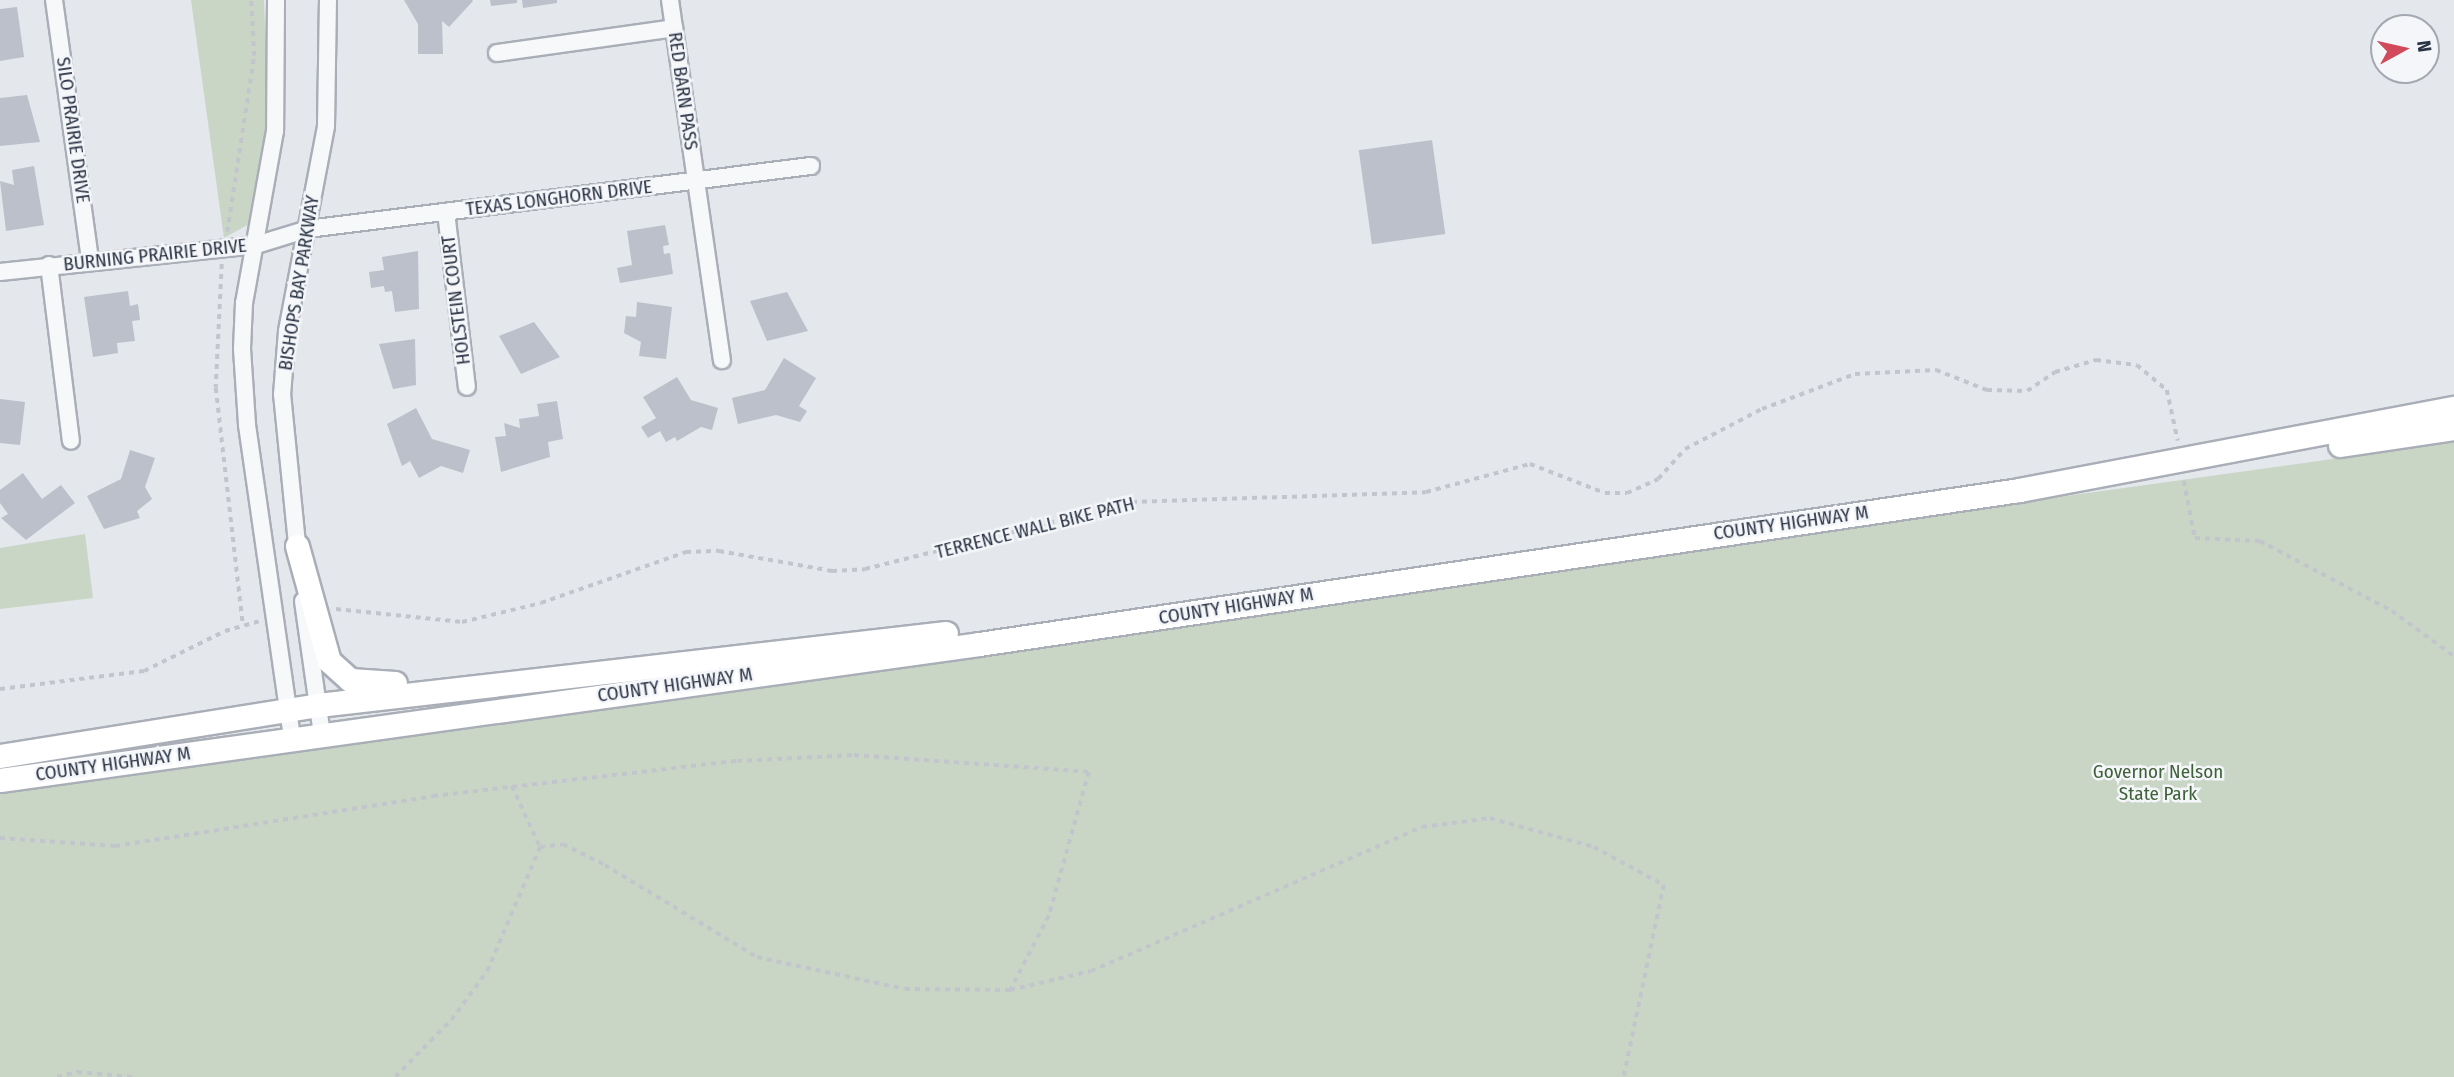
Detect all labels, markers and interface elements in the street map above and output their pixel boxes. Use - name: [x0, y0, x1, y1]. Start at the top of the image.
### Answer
- north arrow: [2370, 14, 2440, 84]
- street label: RED BARN PASS: [663, 31, 703, 151]
- text: N: [2412, 39, 2436, 54]
- street label: SILO PRAIRIE DRIVE: [51, 55, 95, 205]
- street label: TEXAS LONGHORN DRIVE: [465, 175, 653, 221]
- street label: BISHOPS BAY PARKWAY: [274, 194, 324, 372]
- street label: BURNING PRAIRIE DRIVE: [62, 234, 248, 276]
- street label: HOLSTEIN COURT: [437, 234, 475, 366]
- street label: TERRENCE WALL BIKE PATH: [933, 492, 1137, 564]
- street label: COUNTY HIGHWAY M: [1712, 501, 1870, 545]
- street label: COUNTY HIGHWAY M: [1157, 583, 1315, 629]
- street label: COUNTY HIGHWAY M: [596, 663, 754, 707]
- street label: COUNTY HIGHWAY M: [34, 742, 192, 786]
- park label: Governor Nelson State Park: [2093, 761, 2223, 805]

